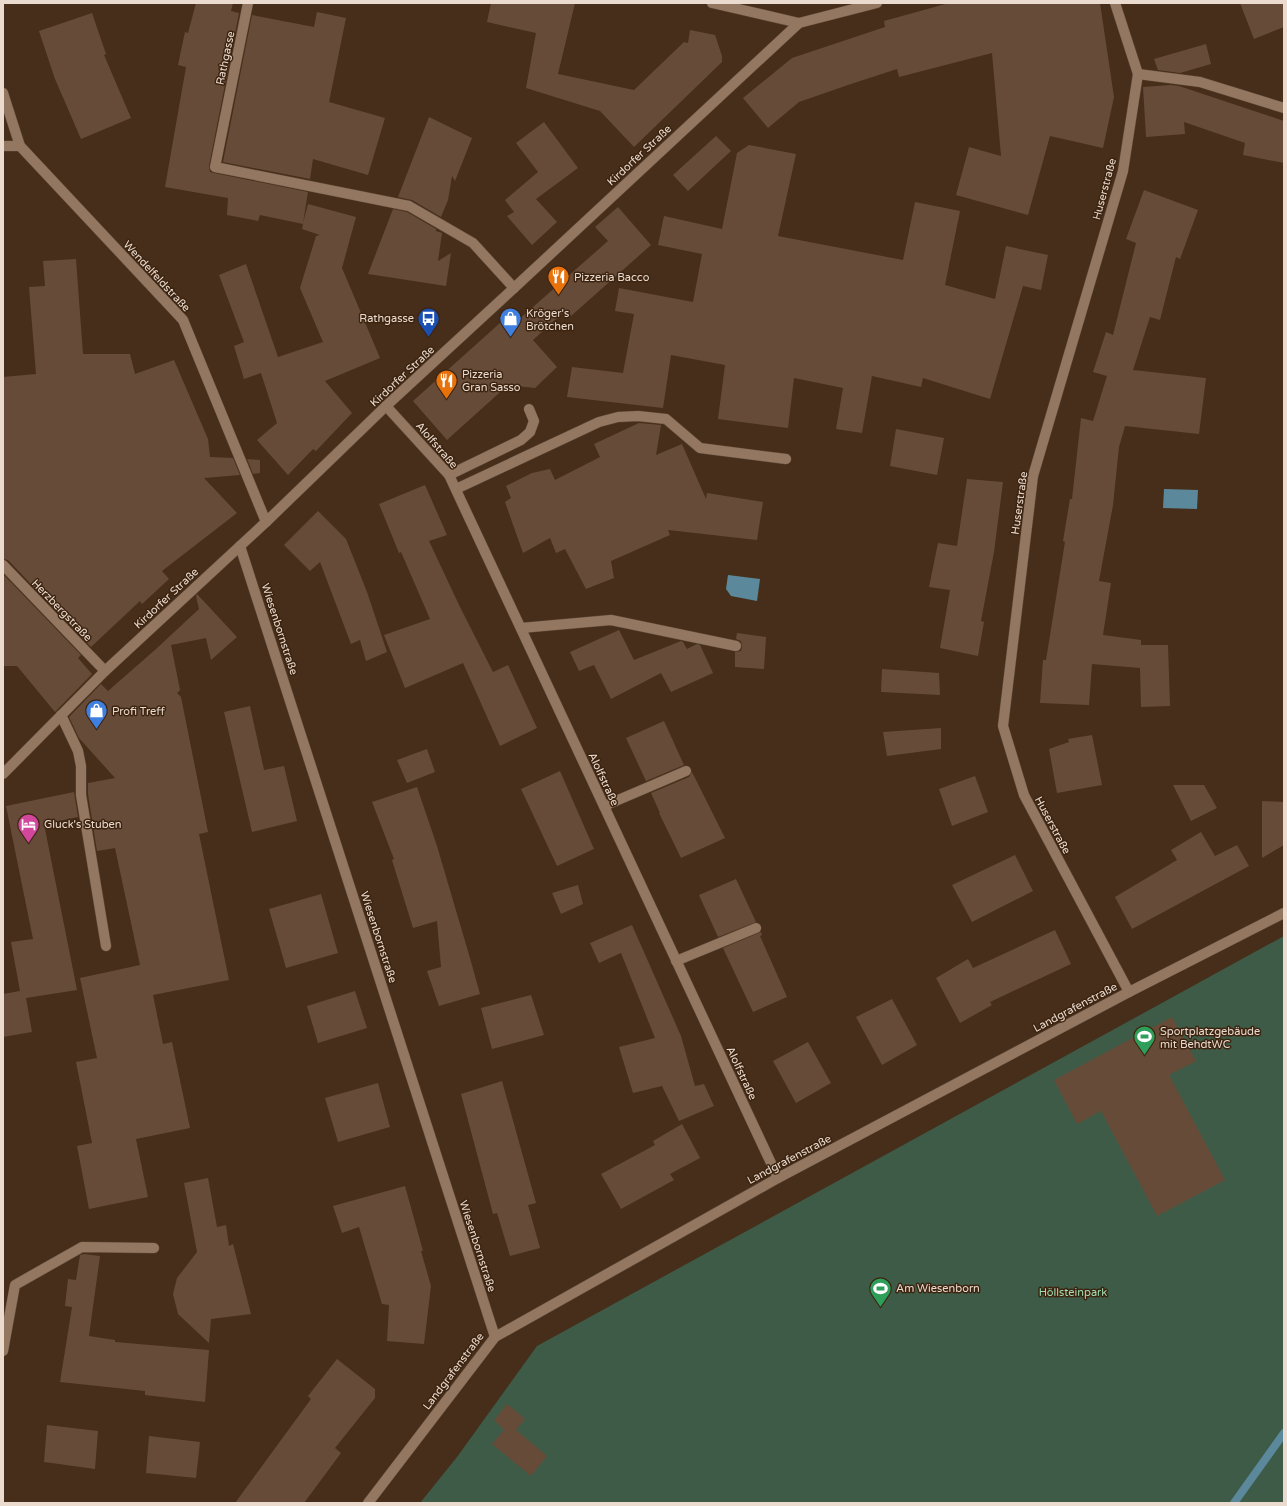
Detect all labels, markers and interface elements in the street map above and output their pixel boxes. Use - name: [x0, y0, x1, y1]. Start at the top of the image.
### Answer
- street label: Rathgasse: [213, 30, 238, 86]
- street label: Kirdorfer Straße: [604, 122, 674, 189]
- street label: Huserstraße: [1090, 157, 1119, 221]
- street label: Wendelfeldstraße: [121, 238, 193, 314]
- restaurant icon: Pizzeria Bacco: [545, 264, 571, 297]
- place label: Pizzeria Bacco: [574, 271, 650, 284]
- bus stop icon: Rathgasse: [416, 305, 442, 338]
- shop icon: Kröger's Brötchen: [497, 306, 523, 339]
- place label: Kröger's Brötchen: [526, 307, 574, 333]
- place label: Rathgasse: [359, 312, 414, 325]
- street label: Kirdorfer Straße: [367, 343, 437, 410]
- restaurant icon: Pizzeria Gran Sasso: [433, 367, 459, 400]
- place label: Pizzeria Gran Sasso: [462, 368, 521, 394]
- street label: Alolfstraße: [413, 419, 460, 471]
- street label: Huserstraße: [1009, 471, 1030, 535]
- street label: Kirdorfer Straße: [131, 565, 201, 632]
- street label: Herzbergstraße: [29, 577, 94, 644]
- street label: Wiesenbornstraße: [259, 582, 300, 677]
- shop icon: Profi Treff: [83, 698, 109, 731]
- place label: Profi Treff: [112, 705, 165, 718]
- street label: Alolfstraße: [586, 751, 622, 808]
- street label: Huserstraße: [1032, 794, 1073, 856]
- hotel icon: Gluck's Stuben: [16, 811, 42, 844]
- place label: Gluck's Stuben: [44, 818, 122, 831]
- street label: Wiesenbornstraße: [358, 890, 399, 985]
- street label: Landgrafenstraße: [1031, 980, 1119, 1035]
- sports icon: Sportplatzgebäude mit BehdtWC: [1132, 1024, 1158, 1057]
- place label: Sportplatzgebäude mit BehdtWC: [1160, 1025, 1260, 1051]
- street label: Alolfstraße: [724, 1045, 760, 1102]
- street label: Landgrafenstraße: [745, 1132, 833, 1187]
- street label: Wiesenbornstraße: [457, 1199, 498, 1294]
- sports icon: Am Wiesenborn: [867, 1275, 893, 1308]
- place label: Am Wiesenborn: [896, 1282, 980, 1295]
- park label: Höllsteinpark: [1039, 1286, 1107, 1299]
- street label: Landgrafenstraße: [420, 1330, 487, 1412]

